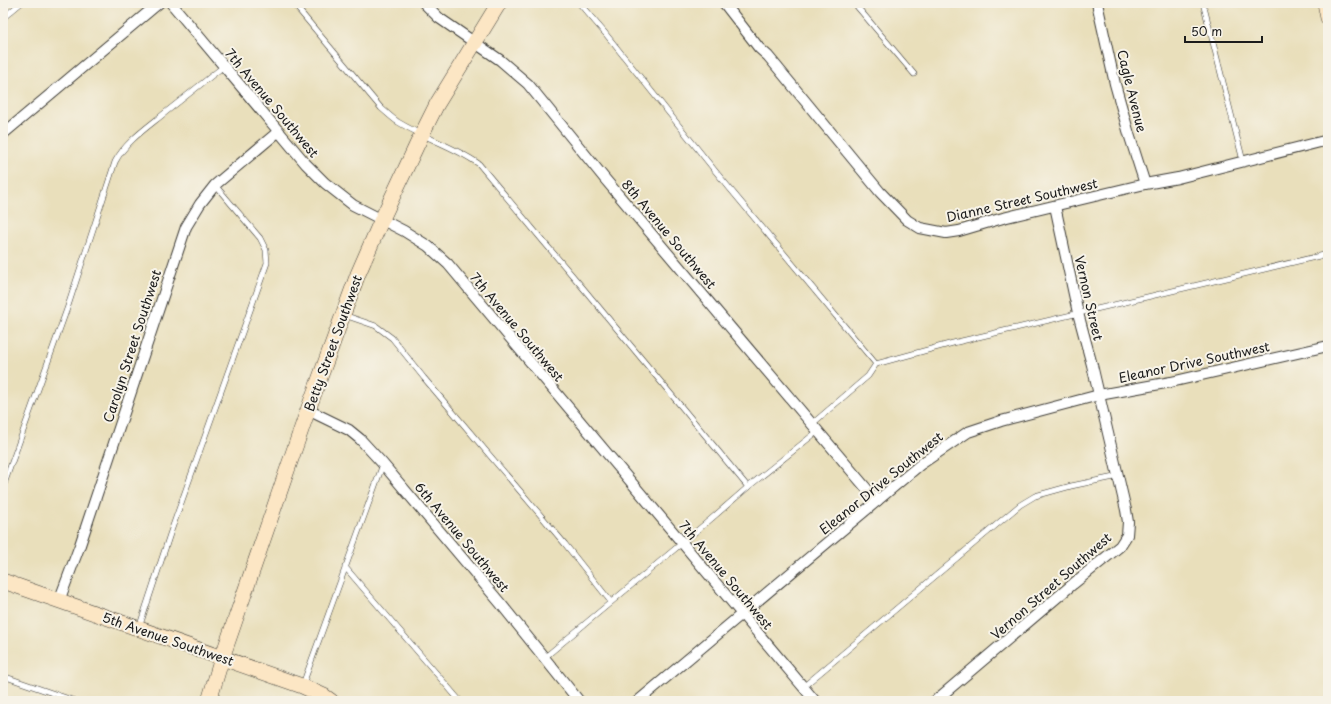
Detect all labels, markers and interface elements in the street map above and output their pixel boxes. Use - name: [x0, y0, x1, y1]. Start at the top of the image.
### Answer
- scale bar: [1185, 18, 1262, 44]
- text: 50 m: [1191, 22, 1222, 40]
- street label: 7th Avenue Southwest: [221, 44, 324, 161]
- street label: Cagle Avenue: [1113, 48, 1152, 134]
- street label: Dianne Street Southwest: [944, 173, 1099, 226]
- street label: 8th Avenue Southwest: [618, 175, 721, 293]
- street label: Vernon Street: [1070, 254, 1108, 342]
- street label: Carolyn Street Southwest: [98, 267, 165, 425]
- street label: 7th Avenue Southwest: [466, 268, 569, 385]
- street label: Betty Street Southwest: [299, 272, 366, 414]
- street label: Eleanor Drive Southwest: [1117, 336, 1271, 387]
- street label: Eleanor Drive Southwest: [815, 427, 946, 538]
- street label: 6th Avenue Southwest: [411, 478, 514, 596]
- street label: 7th Avenue Southwest: [675, 516, 778, 633]
- street label: Vernon Street Southwest: [986, 528, 1115, 643]
- street label: 5th Avenue Southwest: [100, 607, 236, 670]

